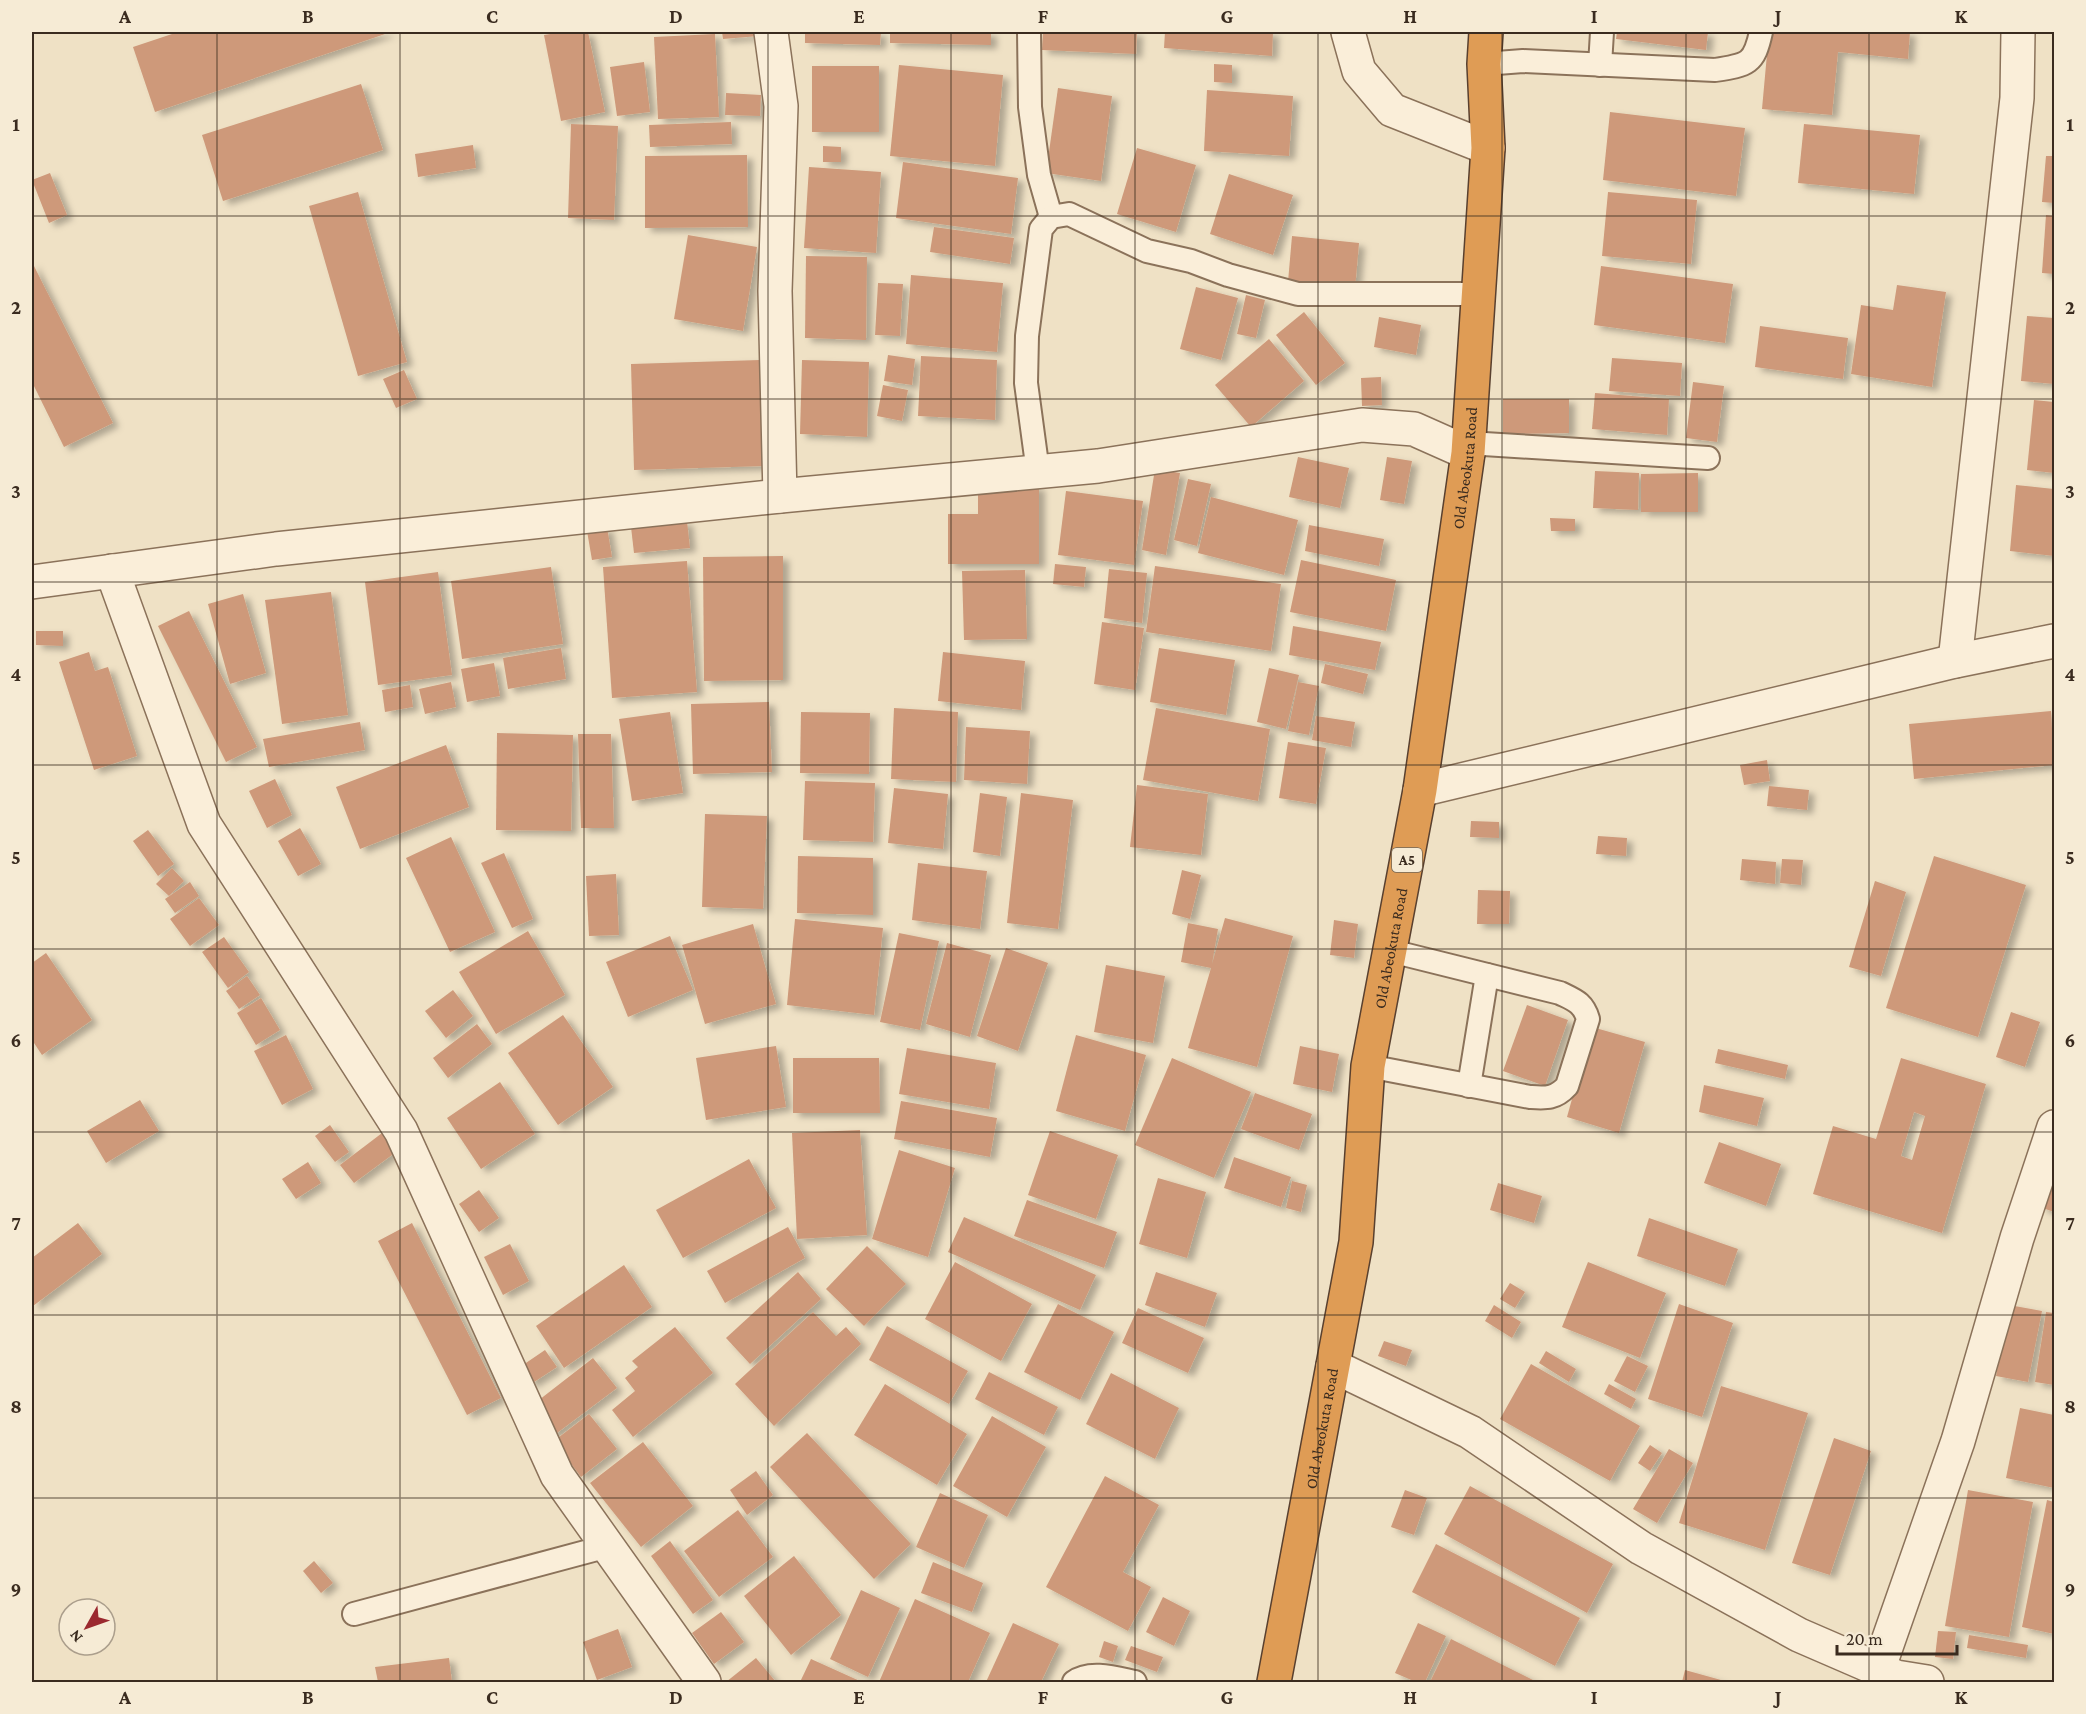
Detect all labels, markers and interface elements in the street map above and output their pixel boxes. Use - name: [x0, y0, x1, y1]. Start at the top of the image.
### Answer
- text: A: [118, 5, 132, 27]
- text: B: [302, 5, 314, 27]
- text: C: [486, 5, 498, 27]
- text: D: [669, 5, 683, 27]
- text: E: [853, 5, 865, 27]
- text: F: [1038, 5, 1049, 27]
- text: G: [1221, 5, 1234, 27]
- text: H: [1403, 5, 1417, 27]
- text: I: [1591, 5, 1598, 27]
- text: J: [1773, 5, 1782, 27]
- text: K: [1955, 5, 1969, 27]
- text: 1: [12, 113, 20, 135]
- text: 1: [2066, 113, 2074, 135]
- text: 2: [11, 296, 21, 318]
- text: 2: [2065, 296, 2075, 318]
- street label: Old Abeokuta Road: [1449, 406, 1480, 530]
- text: 3: [11, 480, 21, 502]
- text: 3: [2065, 480, 2075, 502]
- text: 4: [11, 663, 22, 685]
- text: 4: [2065, 663, 2076, 685]
- text: 5: [11, 846, 21, 868]
- text: 5: [2065, 846, 2075, 868]
- road number: A5: [1392, 848, 1422, 872]
- street label: Old Abeokuta Road: [1371, 886, 1410, 1010]
- text: 6: [11, 1029, 21, 1051]
- text: 6: [2065, 1029, 2075, 1051]
- text: 7: [11, 1212, 21, 1234]
- text: 7: [2065, 1212, 2075, 1234]
- street label: Old Abeokuta Road: [1302, 1366, 1341, 1490]
- text: 8: [10, 1395, 22, 1417]
- text: 8: [2064, 1395, 2076, 1417]
- text: 9: [11, 1578, 21, 1600]
- text: 9: [2065, 1578, 2075, 1600]
- north arrow: [57, 1597, 117, 1657]
- scale bar: [1837, 1618, 1957, 1656]
- text: N: [66, 1627, 86, 1646]
- text: 20 m: [1846, 1629, 1883, 1649]
- text: A: [118, 1686, 132, 1708]
- text: B: [302, 1686, 314, 1708]
- text: C: [486, 1686, 498, 1708]
- text: D: [669, 1686, 683, 1708]
- text: E: [853, 1686, 865, 1708]
- text: F: [1038, 1686, 1049, 1708]
- text: G: [1221, 1686, 1234, 1708]
- text: H: [1403, 1686, 1417, 1708]
- text: I: [1591, 1686, 1598, 1708]
- text: J: [1773, 1686, 1782, 1708]
- text: K: [1955, 1686, 1969, 1708]

